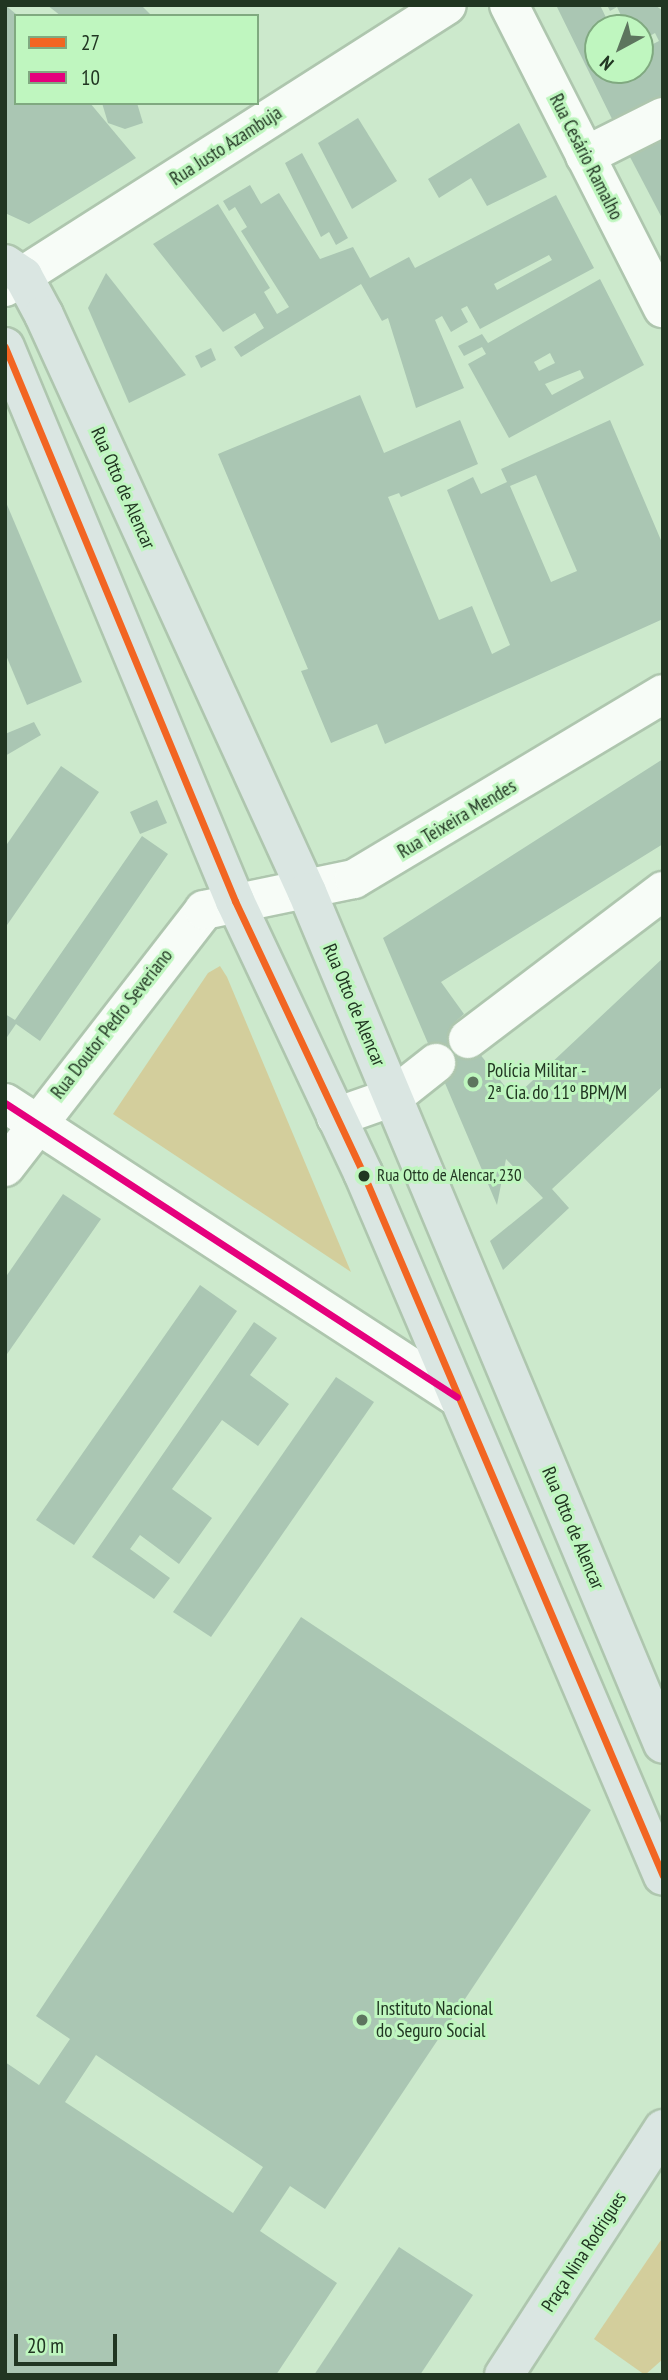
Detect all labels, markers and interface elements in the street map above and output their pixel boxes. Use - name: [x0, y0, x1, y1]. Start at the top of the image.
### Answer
- legend: [14, 14, 259, 105]
- north arrow: [584, 14, 654, 84]
- text: 27: [81, 29, 100, 56]
- text: N: [595, 51, 618, 76]
- text: 10: [81, 64, 100, 91]
- street label: Rua Cesário Ramalho: [544, 90, 628, 224]
- street label: Rua Justo Azambuja: [166, 101, 286, 191]
- street label: Rua Otto de Alencar: [86, 423, 160, 553]
- street label: Rua Teixeira Mendes: [393, 775, 521, 863]
- street label: Rua Otto de Alencar: [318, 940, 390, 1070]
- street label: Rua Doutor Pedro Severiano: [46, 945, 178, 1103]
- place label: Polícia Militar - 2ª Cia. do 11º BPM/M: [487, 1060, 628, 1104]
- marker: Polícia Militar - 2ª Cia. do 11º BPM/M: [465, 1074, 481, 1090]
- place label: Rua Otto de Alencar, 230: [377, 1166, 523, 1186]
- marker: Rua Otto de Alencar, 230: [357, 1169, 371, 1183]
- street label: Rua Otto de Alencar: [537, 1463, 609, 1593]
- place label: Instituto Nacional do Seguro Social: [376, 1998, 493, 2042]
- marker: Instituto Nacional do Seguro Social: [354, 2012, 370, 2028]
- street label: Praça Nina Rodrigues: [537, 2188, 631, 2316]
- scale bar: [18, 2320, 121, 2364]
- text: 20 m: [27, 2332, 64, 2359]

